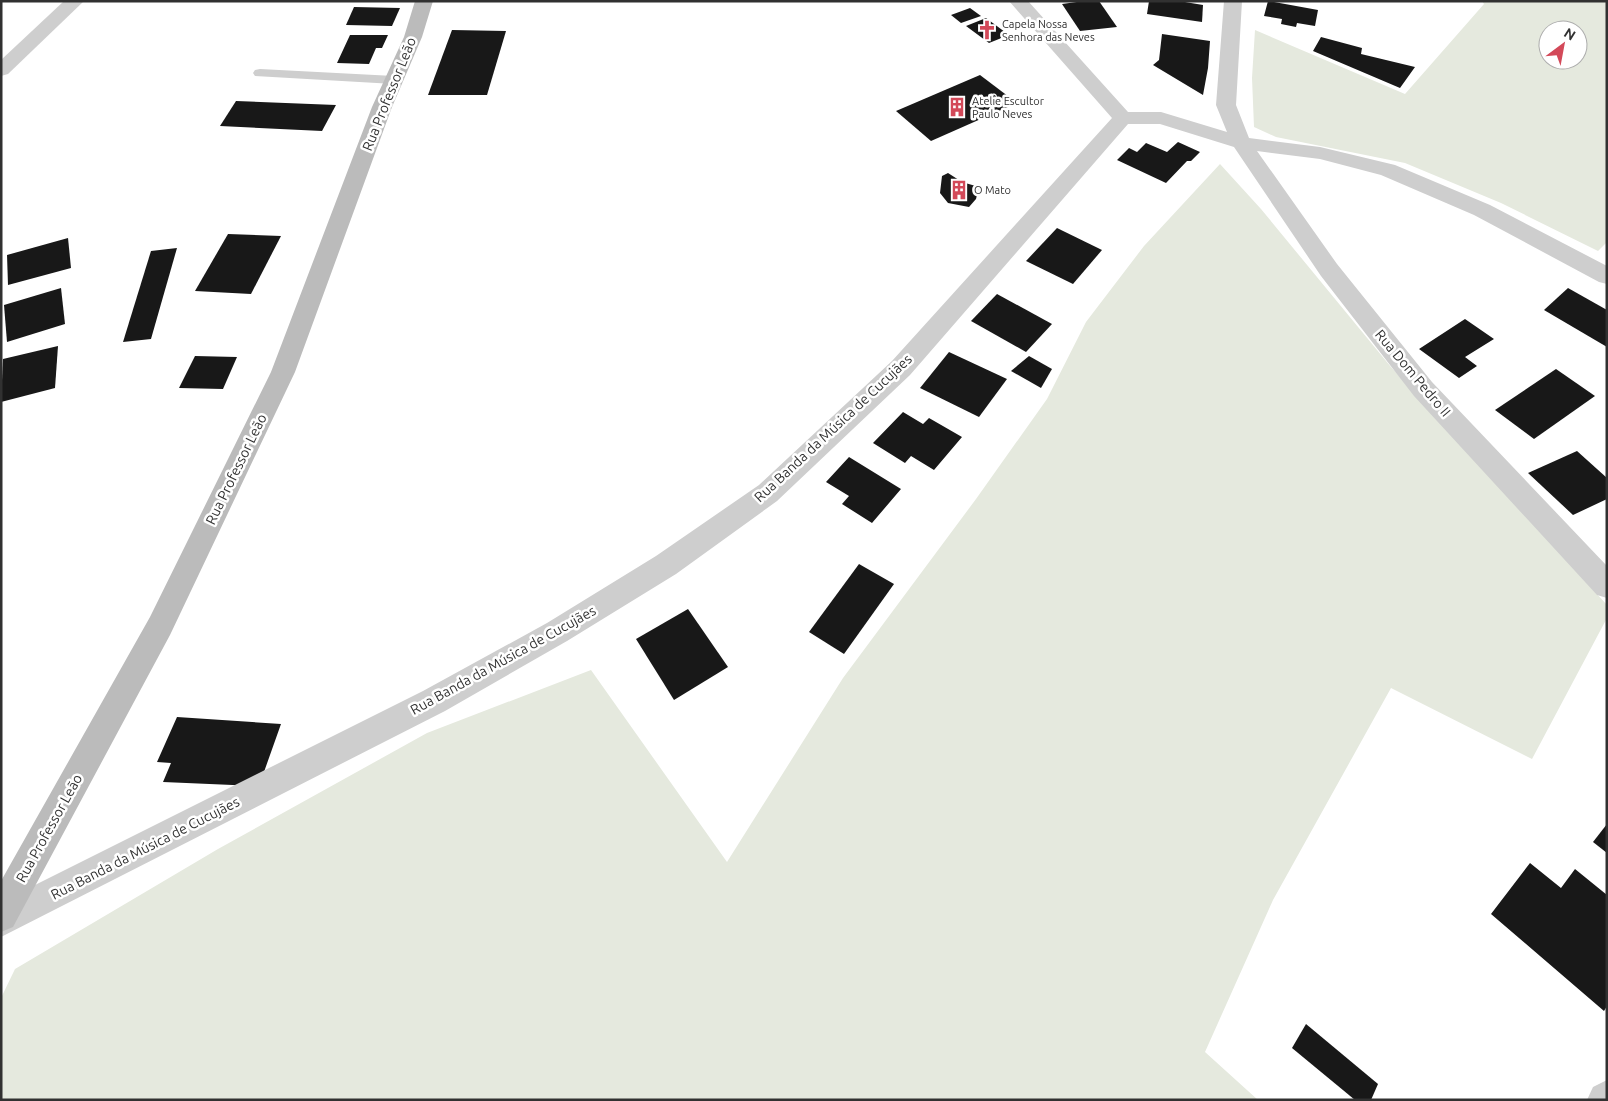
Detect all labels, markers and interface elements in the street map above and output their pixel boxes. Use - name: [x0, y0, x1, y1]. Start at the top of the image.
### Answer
- place label: Capela Nossa Senhora das Neves: [1002, 18, 1095, 43]
- church icon: Capela Nossa Senhora das Neves: [976, 19, 998, 41]
- north arrow: [1538, 20, 1588, 70]
- text: N: [1561, 24, 1579, 44]
- street label: Rua Professor Leão: [359, 35, 419, 153]
- place label: Atelie Escultor Paulo Neves: [972, 95, 1045, 120]
- building icon: Atelie Escultor Paulo Neves: [946, 96, 968, 118]
- building icon: O Mato: [948, 179, 970, 201]
- place label: O Mato: [974, 184, 1011, 196]
- street label: Rua Dom Pedro II: [1372, 326, 1454, 420]
- street label: Rua Banda da Música de Cucujães: [751, 351, 915, 505]
- street label: Rua Professor Leão: [202, 411, 270, 527]
- street label: Rua Banda da Música de Cucujães: [408, 602, 598, 718]
- street label: Rua Professor Leão: [13, 771, 85, 885]
- street label: Rua Banda da Música de Cucujães: [48, 793, 242, 903]

